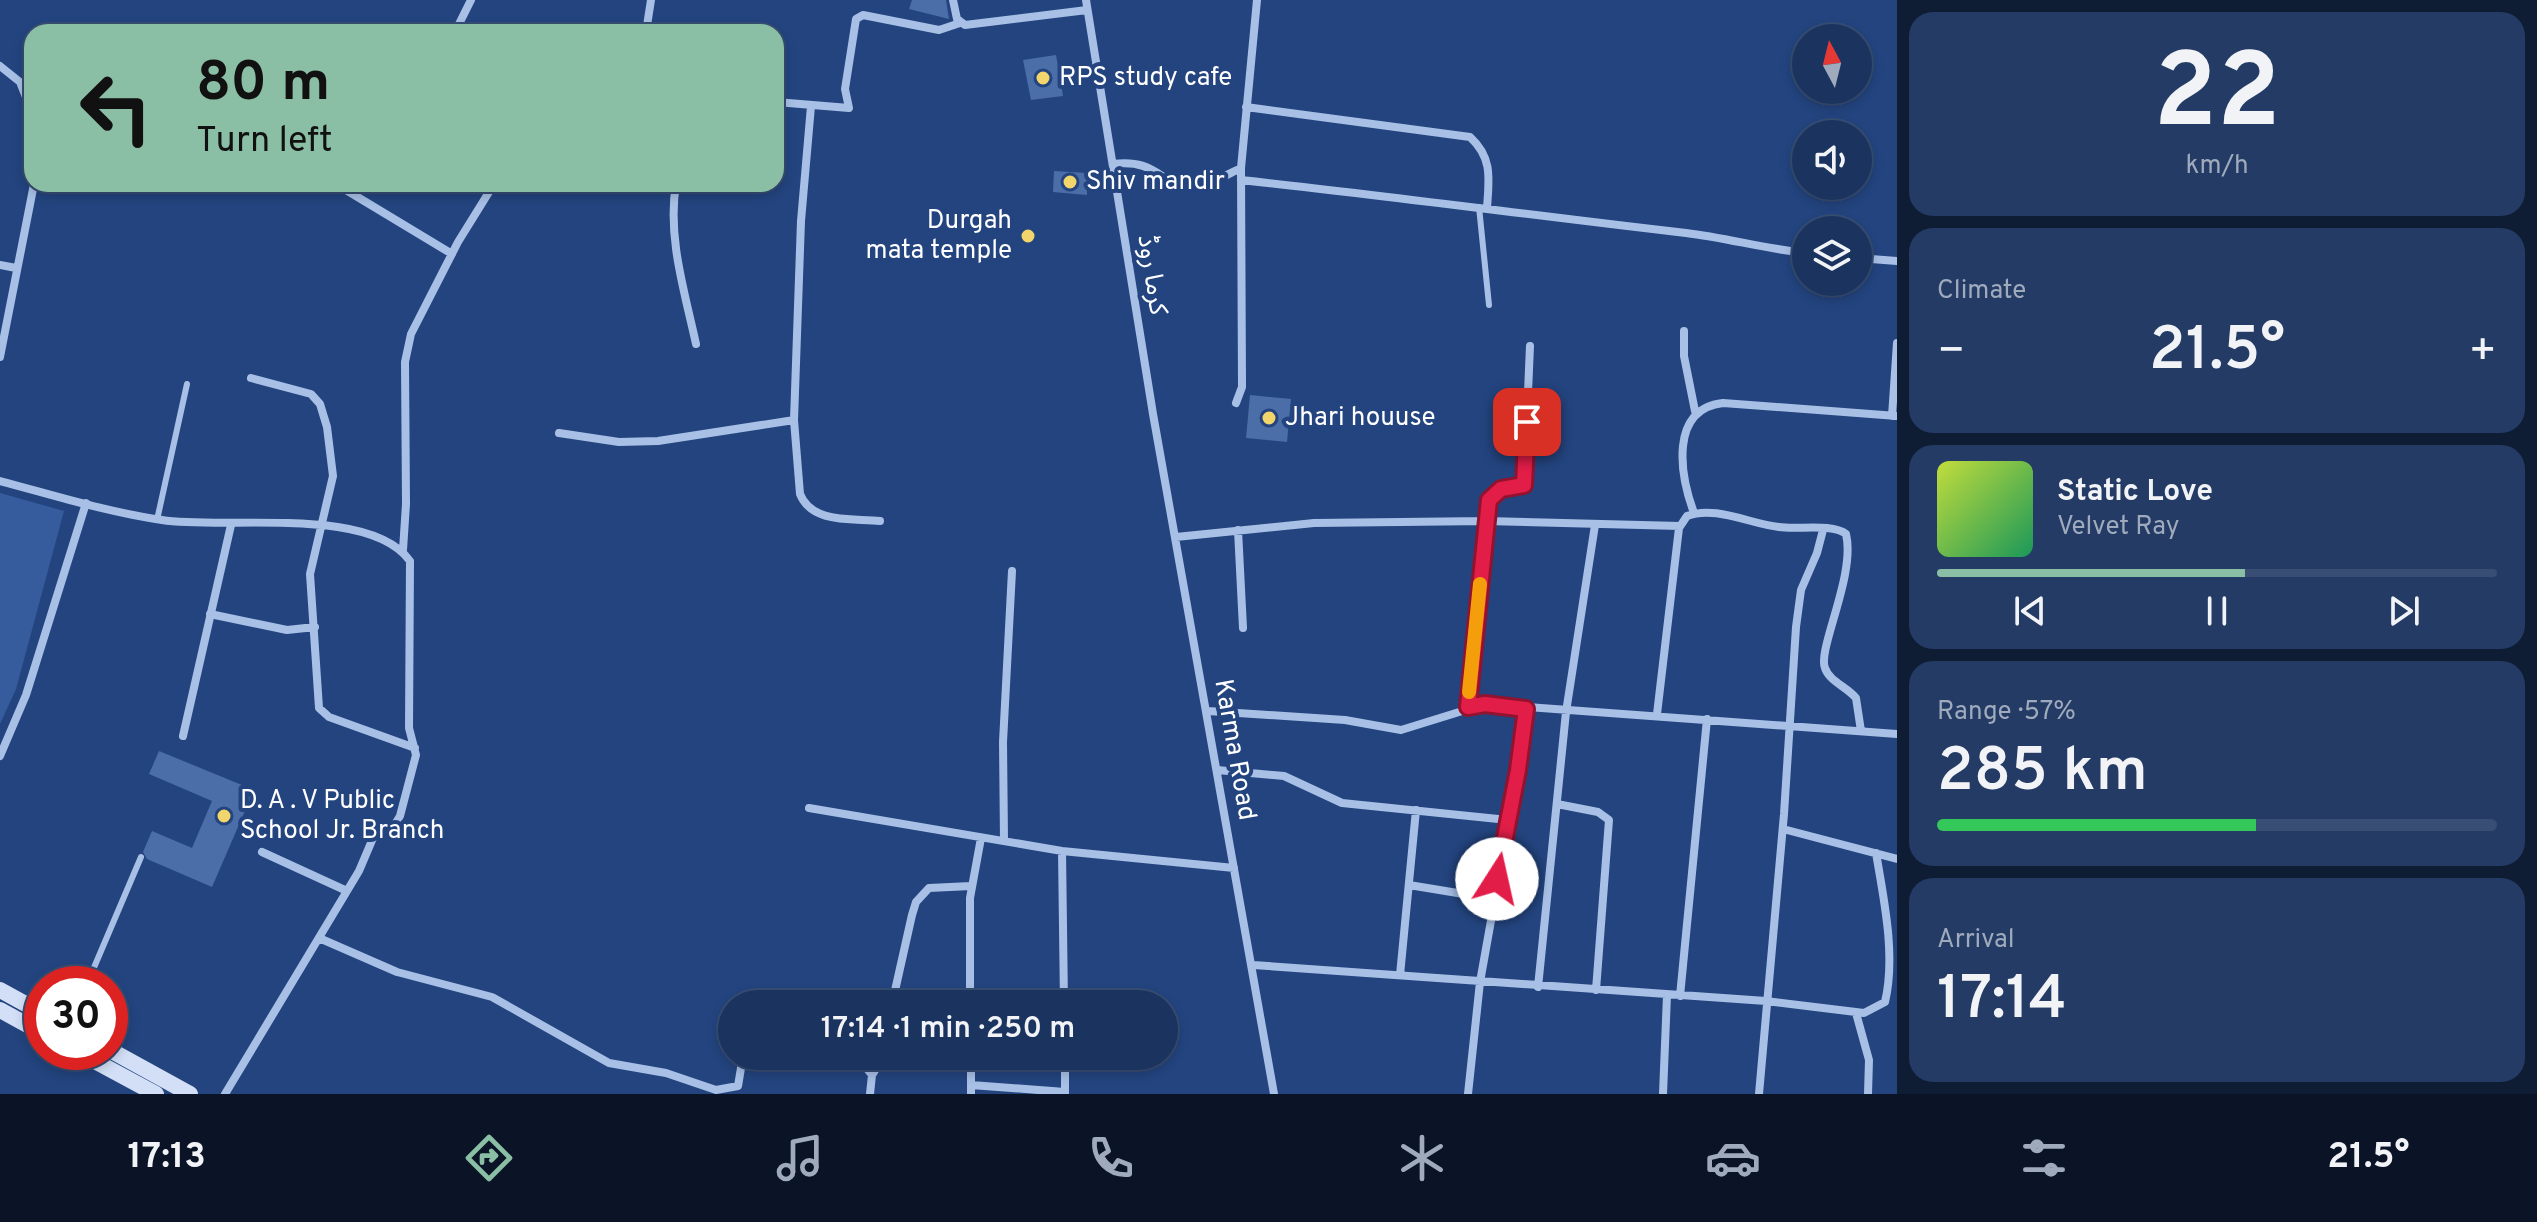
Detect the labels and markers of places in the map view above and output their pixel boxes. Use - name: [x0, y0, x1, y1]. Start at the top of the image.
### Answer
- place label: RPS study cafe: [1059, 62, 1232, 95]
- marker: RPS study cafe: [1034, 69, 1052, 87]
- place label: Shiv mandir: [1086, 166, 1225, 199]
- marker: Shiv mandir: [1061, 173, 1079, 191]
- place label: Durgah mata temple: [866, 205, 1012, 268]
- marker: Durgah mata temple: [1019, 227, 1037, 245]
- pin: [1493, 388, 1561, 456]
- place label: Jhari houuse: [1285, 402, 1435, 435]
- marker: Jhari houuse: [1260, 409, 1278, 427]
- place label: D. A . V Public School Jr. Branch: [240, 785, 444, 848]
- marker: D. A . V Public School Jr. Branch: [215, 807, 233, 825]

